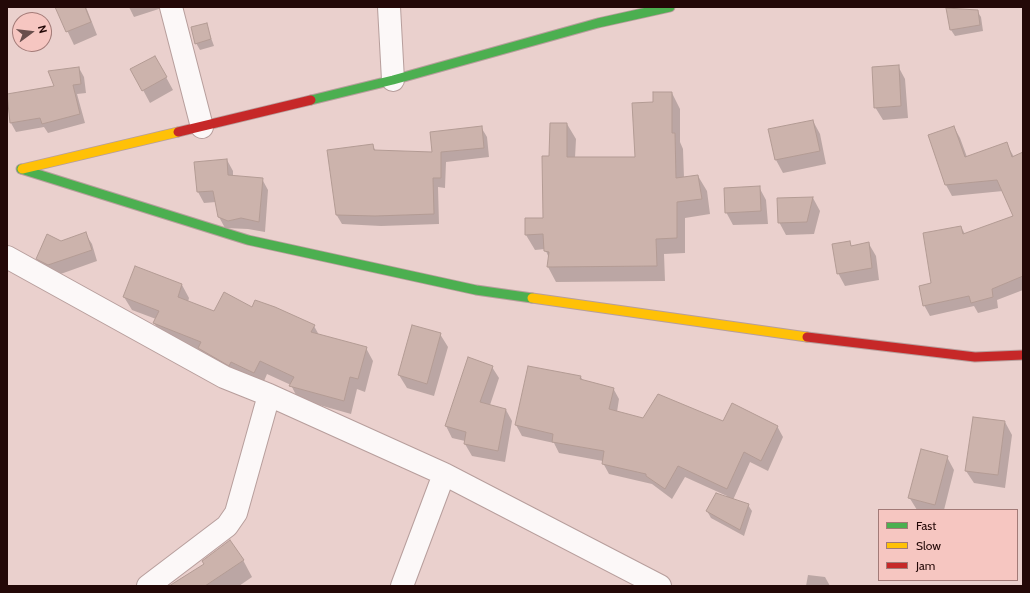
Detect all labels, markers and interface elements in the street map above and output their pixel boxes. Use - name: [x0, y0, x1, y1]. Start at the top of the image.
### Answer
- north arrow: [12, 12, 52, 52]
- text: N: [35, 24, 50, 35]
- legend: [878, 509, 1018, 581]
- text: Fast: [916, 518, 936, 533]
- text: Slow: [916, 538, 941, 553]
- text: Jam: [916, 558, 935, 573]

